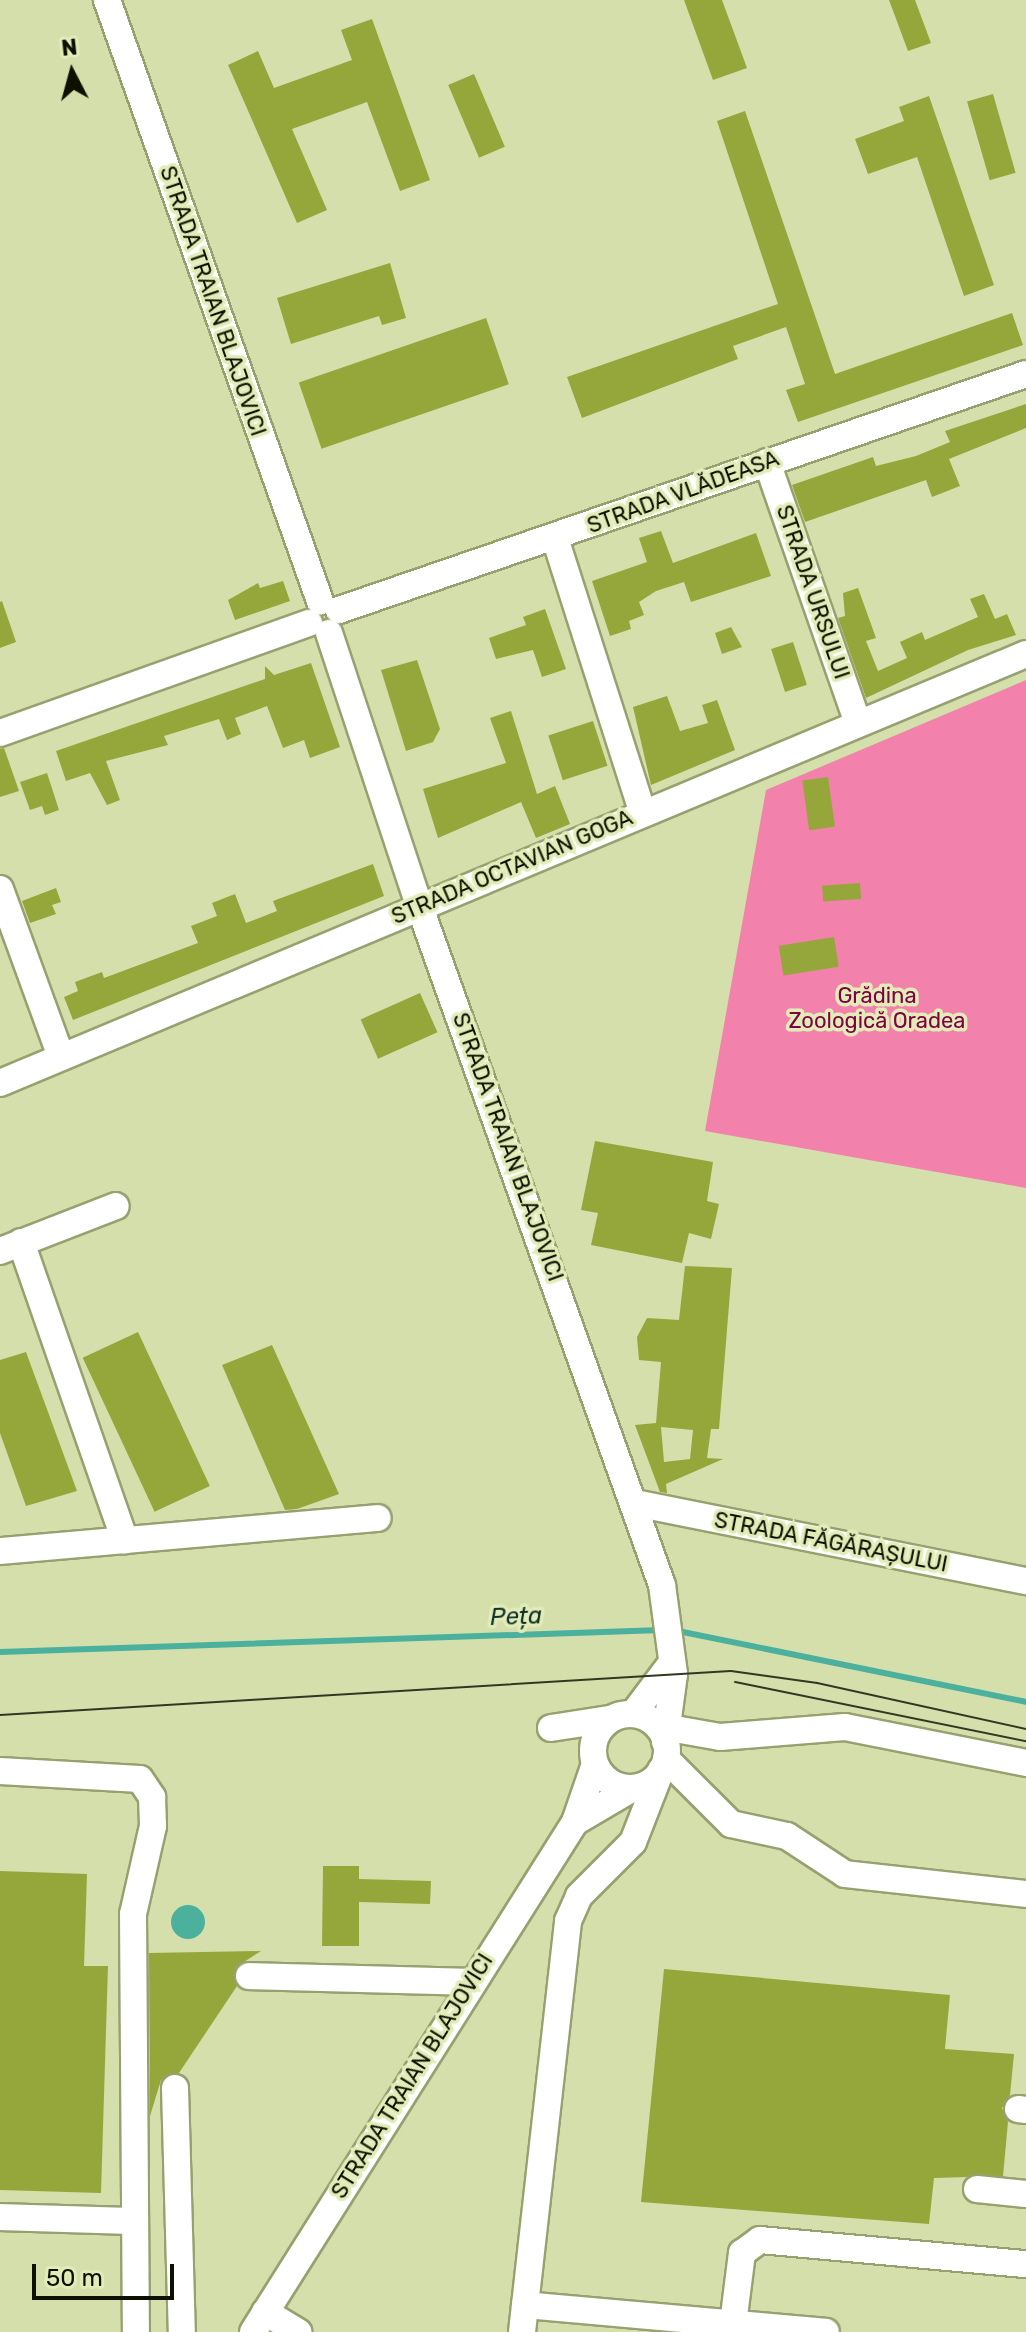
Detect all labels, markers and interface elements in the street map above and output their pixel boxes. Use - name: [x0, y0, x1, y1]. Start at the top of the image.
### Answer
- north arrow: [32, 32, 112, 112]
- text: N: [60, 33, 79, 62]
- street label: STRADA TRAIAN BLAJOVICI: [154, 162, 272, 440]
- street label: STRADA VLĂDEASA: [583, 445, 783, 539]
- street label: STRADA URSULUI: [771, 501, 855, 683]
- street label: STRADA OCTAVIAN GOGA: [387, 804, 637, 930]
- park label: Grădina Zoologică Oradea: [789, 982, 965, 1034]
- street label: STRADA TRAIAN BLAJOVICI: [447, 1009, 569, 1285]
- street label: STRADA FĂGĂRAȘULUI: [712, 1506, 950, 1578]
- water label: Peța: [490, 1602, 542, 1632]
- street label: STRADA TRAIAN BLAJOVICI: [325, 1948, 499, 2204]
- scale bar: [36, 2248, 178, 2298]
- text: 50 m: [46, 2264, 103, 2292]

